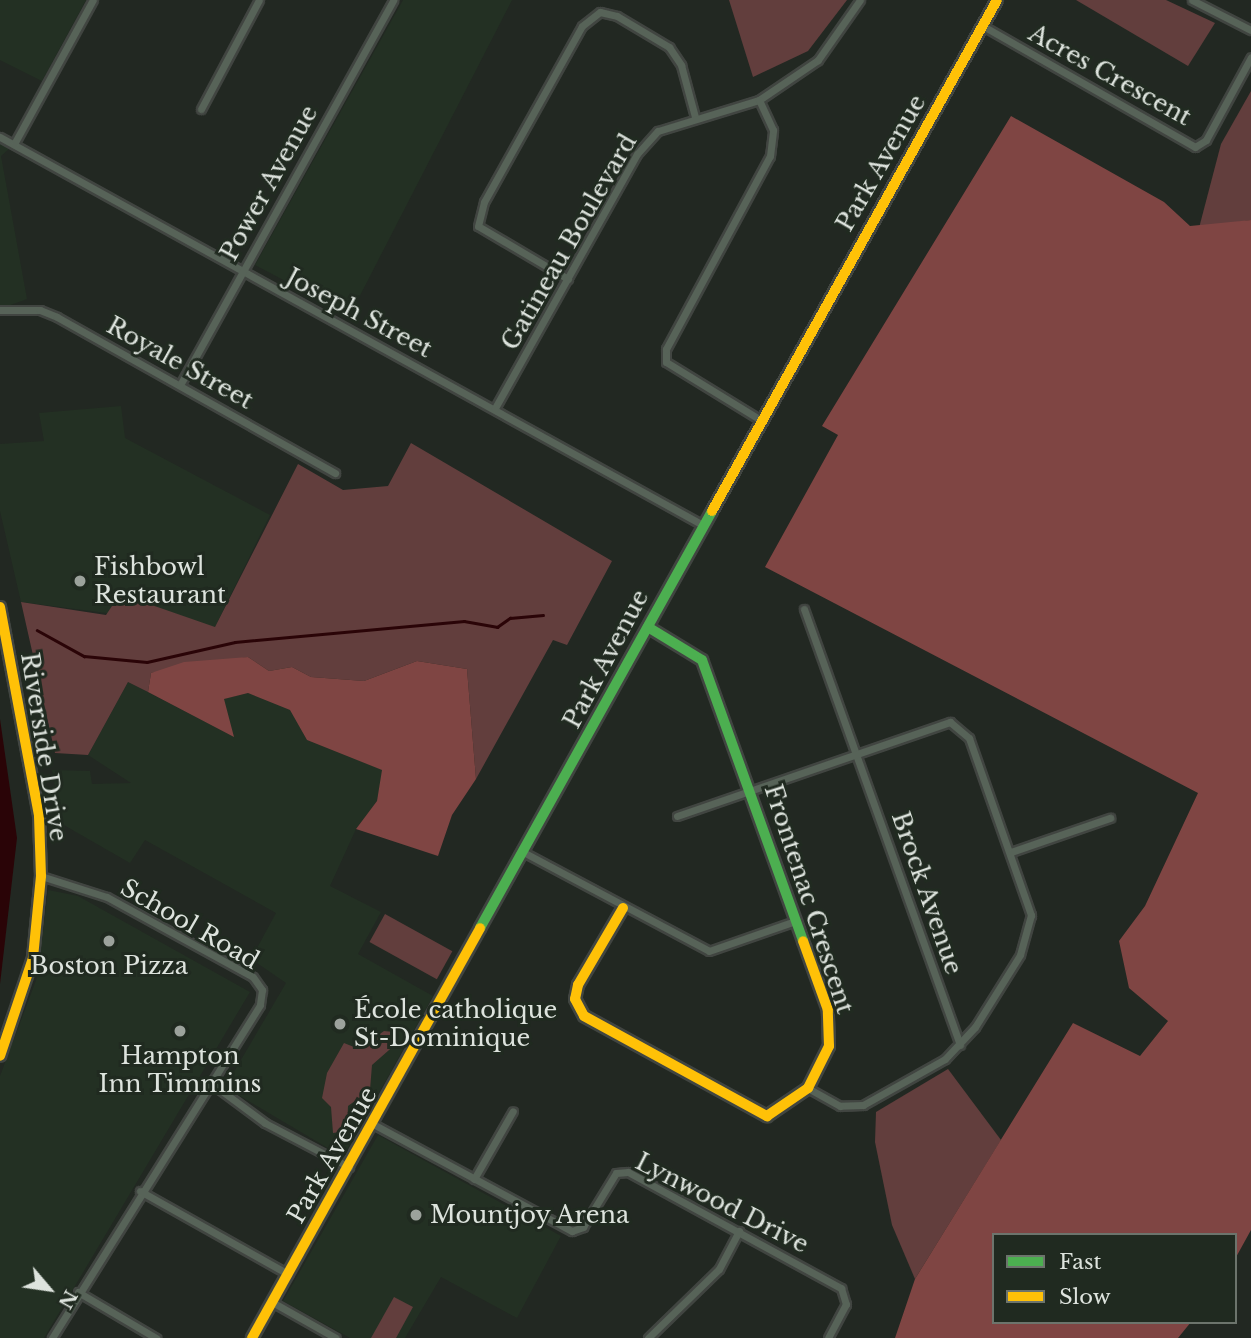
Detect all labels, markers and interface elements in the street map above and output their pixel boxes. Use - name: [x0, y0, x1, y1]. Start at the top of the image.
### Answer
- street label: Acres Crescent: [1024, 19, 1196, 131]
- street label: Park Avenue: [830, 89, 932, 237]
- street label: Power Avenue: [214, 100, 324, 266]
- street label: Gatineau Boulevard: [495, 129, 643, 355]
- street label: Joseph Street: [281, 262, 437, 364]
- street label: Royale Street: [102, 311, 258, 415]
- place label: Fishbowl Restaurant: [94, 553, 226, 609]
- marker: Fishbowl Restaurant: [72, 573, 88, 589]
- street label: Park Avenue: [557, 584, 655, 734]
- street label: Riverside Drive: [15, 651, 73, 843]
- street label: Frontenac Crescent: [758, 781, 860, 1017]
- street label: Brock Avenue: [886, 807, 968, 979]
- street label: School Road: [116, 873, 264, 975]
- marker: Boston Pizza: [101, 933, 117, 949]
- place label: Boston Pizza: [30, 952, 188, 980]
- place label: École catholique St-Dominique: [354, 996, 557, 1052]
- marker: École catholique St-Dominique: [332, 1016, 348, 1032]
- marker: Hampton Inn Timmins: [172, 1023, 188, 1039]
- place label: Hampton Inn Timmins: [98, 1042, 262, 1098]
- street label: Park Avenue: [281, 1081, 383, 1229]
- street label: Lynwood Drive: [631, 1147, 813, 1259]
- place label: Mountjoy Arena: [430, 1201, 631, 1229]
- marker: Mountjoy Arena: [408, 1207, 424, 1223]
- legend: [992, 1233, 1237, 1324]
- text: Fast: [1059, 1249, 1101, 1275]
- north arrow: [14, 1254, 84, 1324]
- text: Slow: [1059, 1284, 1111, 1310]
- text: N: [53, 1286, 82, 1313]

